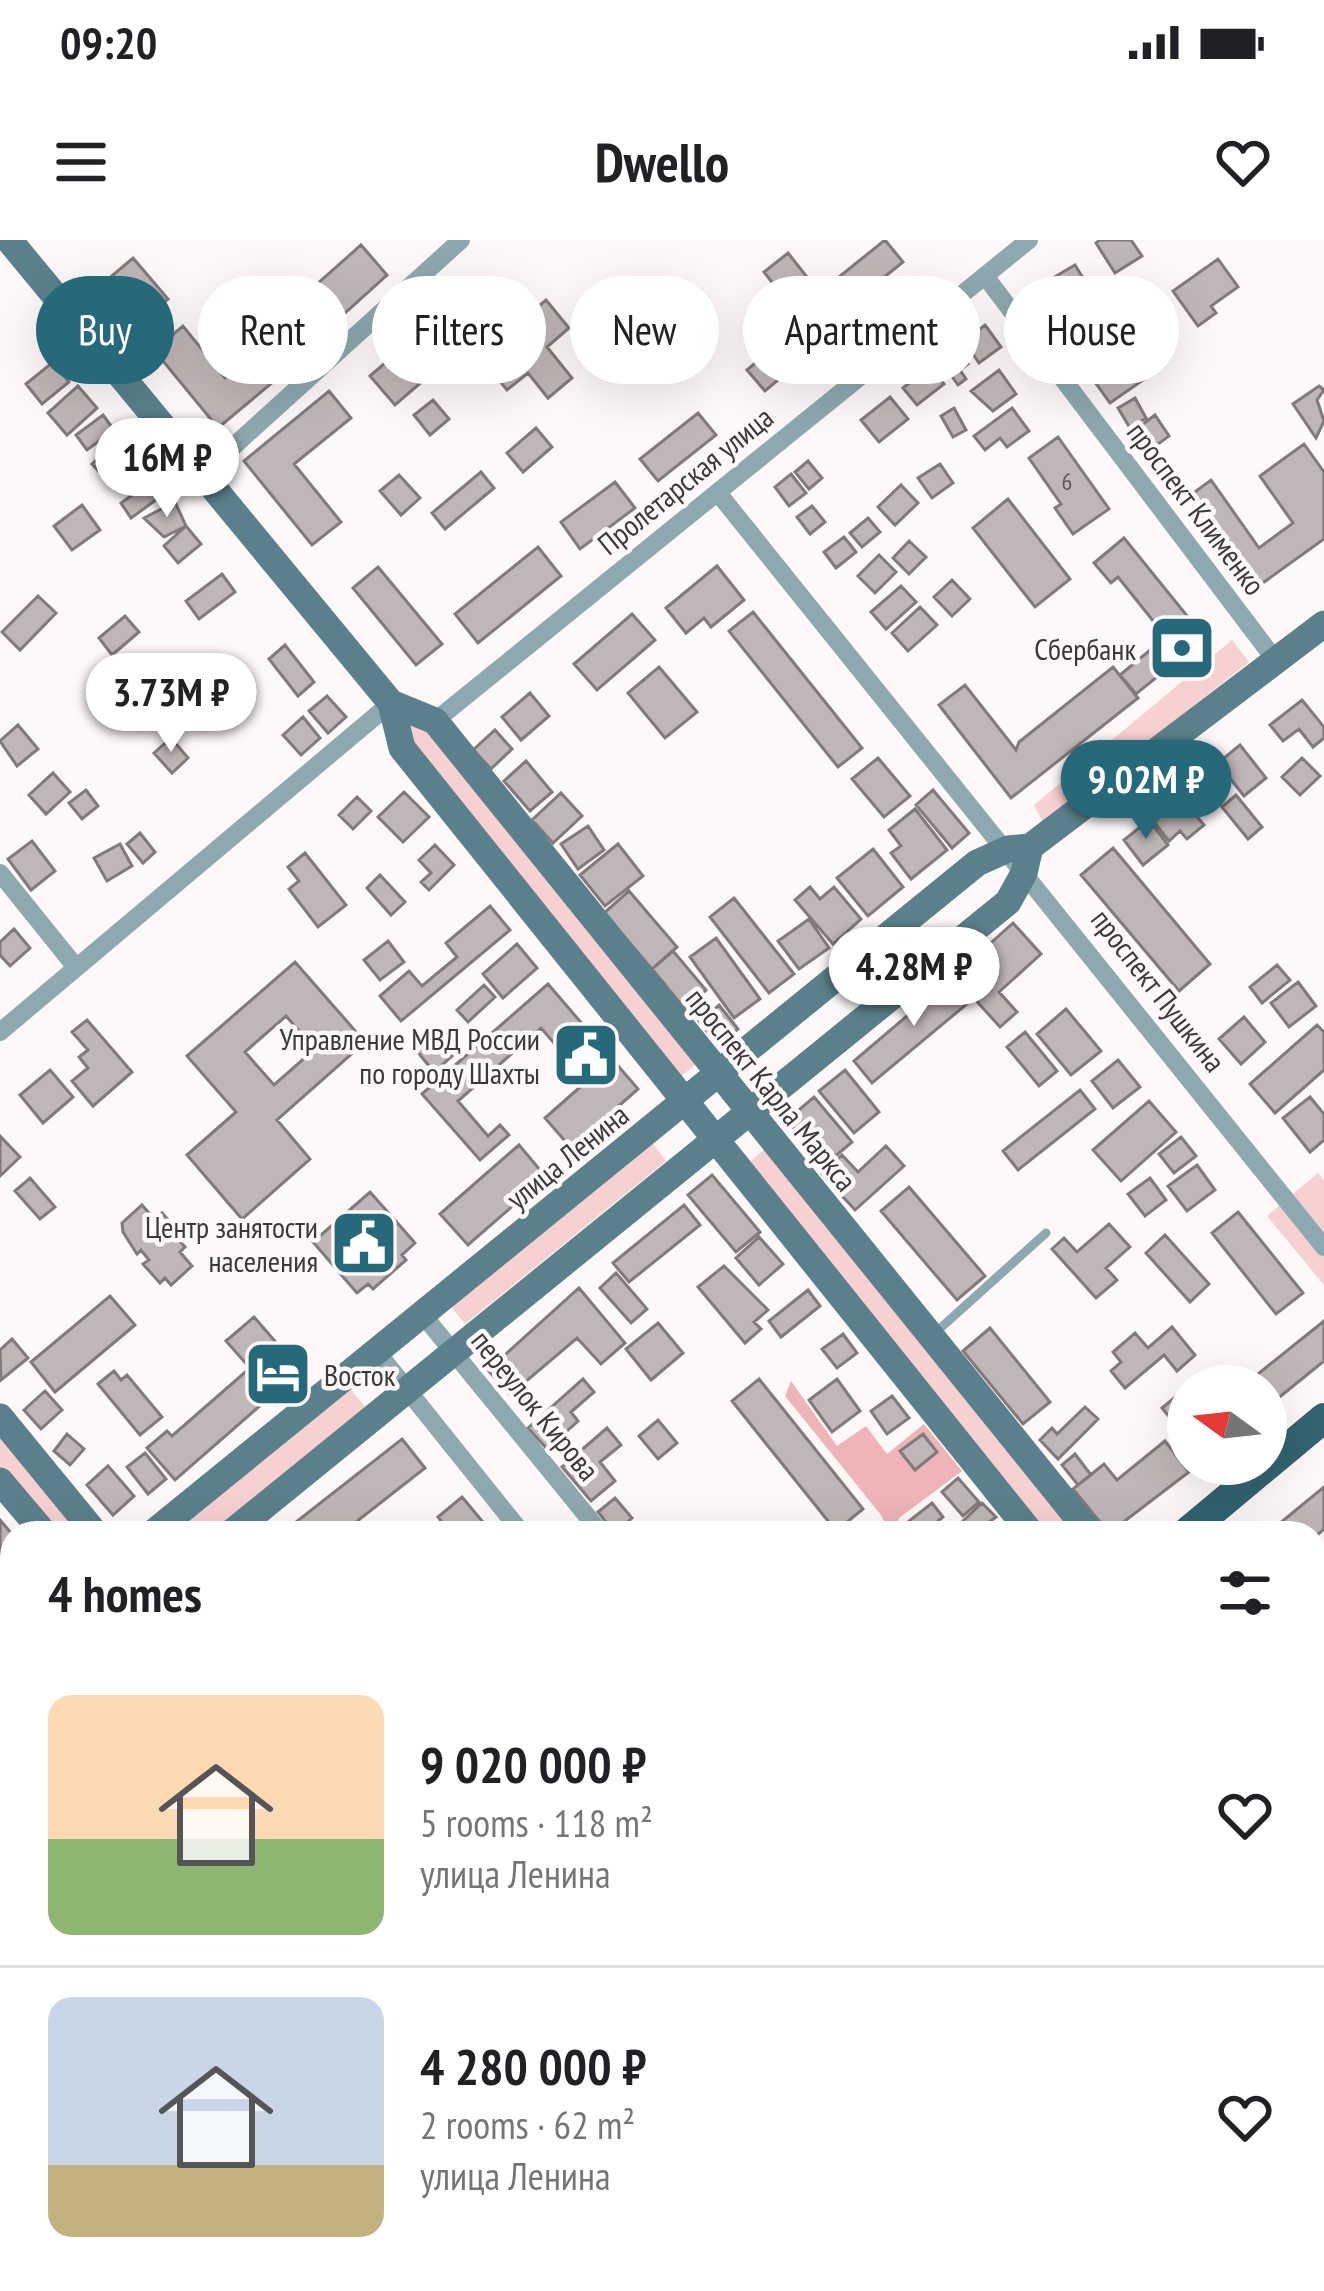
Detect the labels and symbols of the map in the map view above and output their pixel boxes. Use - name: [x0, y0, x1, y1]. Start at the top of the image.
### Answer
- street label: Пролетарская улица: [589, 397, 781, 563]
- street label: проспект Клименко: [1119, 414, 1275, 602]
- pin: 16M ₽: [83, 418, 251, 520]
- house number: 6: [1062, 466, 1072, 497]
- bank icon: Сбербанк: [1147, 613, 1217, 683]
- place label: Сбербанк: [1034, 629, 1136, 668]
- pin: 3.73M ₽: [60, 653, 282, 755]
- pin: 9.02M ₽: [1035, 740, 1257, 842]
- street label: проспект Пушкина: [1083, 901, 1235, 1079]
- pin: 4.28M ₽: [803, 927, 1025, 1029]
- street label: проспект Карла Маркса: [678, 979, 866, 1199]
- place label: Управление МВД России по городу Шахты: [280, 1019, 540, 1092]
- public building icon: Управление МВД России по городу Шахты: [551, 1020, 621, 1090]
- street label: улица Ленина: [498, 1095, 636, 1217]
- place label: Центр занятости населения: [145, 1207, 318, 1280]
- public building icon: Центр занятости населения: [329, 1208, 399, 1278]
- street label: переулок Кирова: [463, 1322, 609, 1488]
- hotel icon: Восток: [243, 1339, 313, 1409]
- place label: Восток: [324, 1355, 396, 1394]
- north arrow: [1167, 1365, 1287, 1485]

